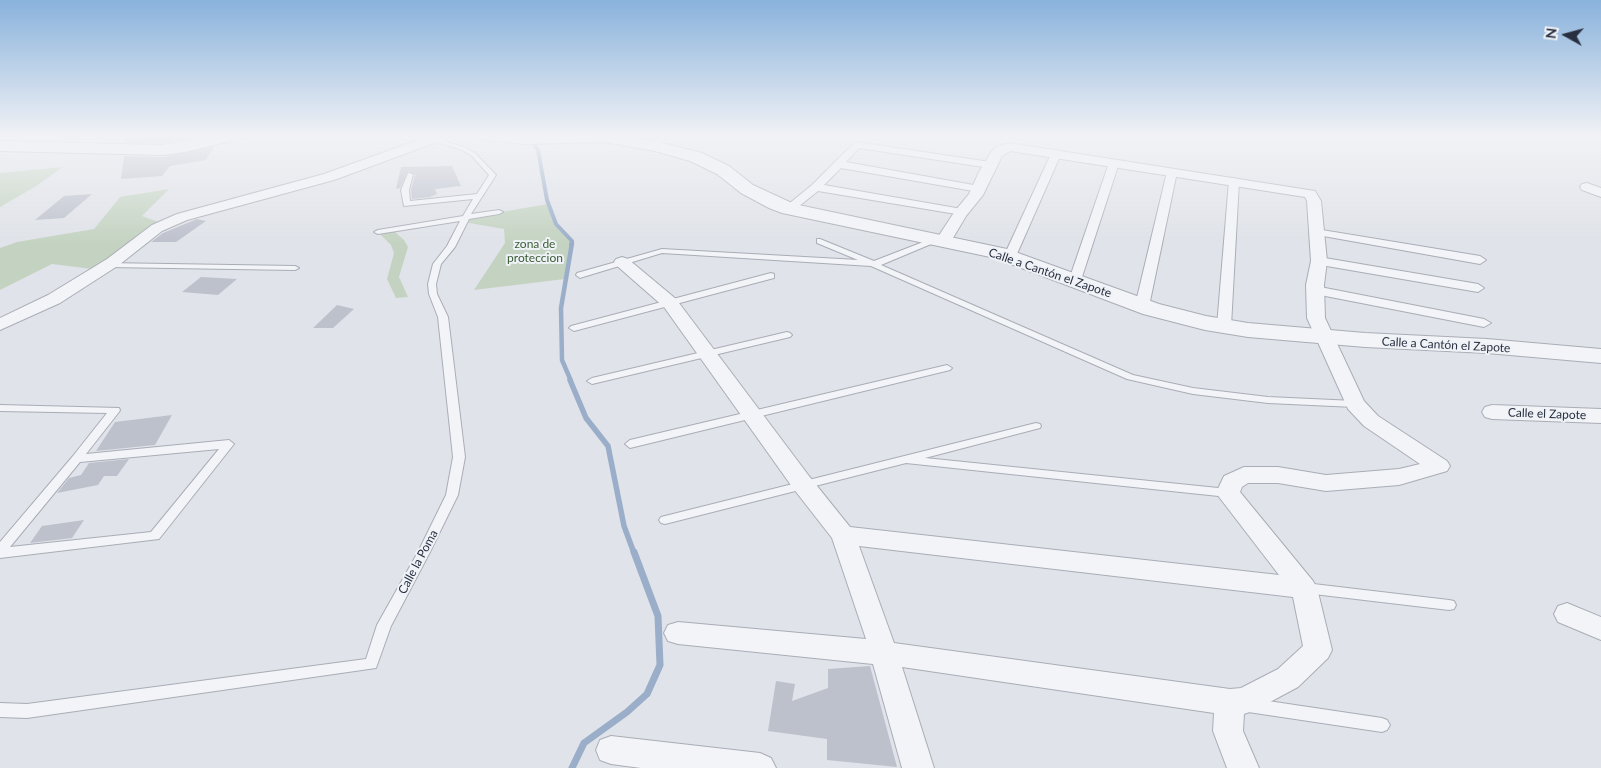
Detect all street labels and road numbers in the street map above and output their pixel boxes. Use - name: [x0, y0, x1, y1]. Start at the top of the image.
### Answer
- street label: Calle a Cantón el Zapote: [987, 245, 1113, 301]
- street label: Calle a Cantón el Zapote: [1381, 334, 1511, 356]
- street label: Calle el Zapote: [1508, 405, 1586, 423]
- street label: Calle la Poma: [395, 528, 441, 596]

